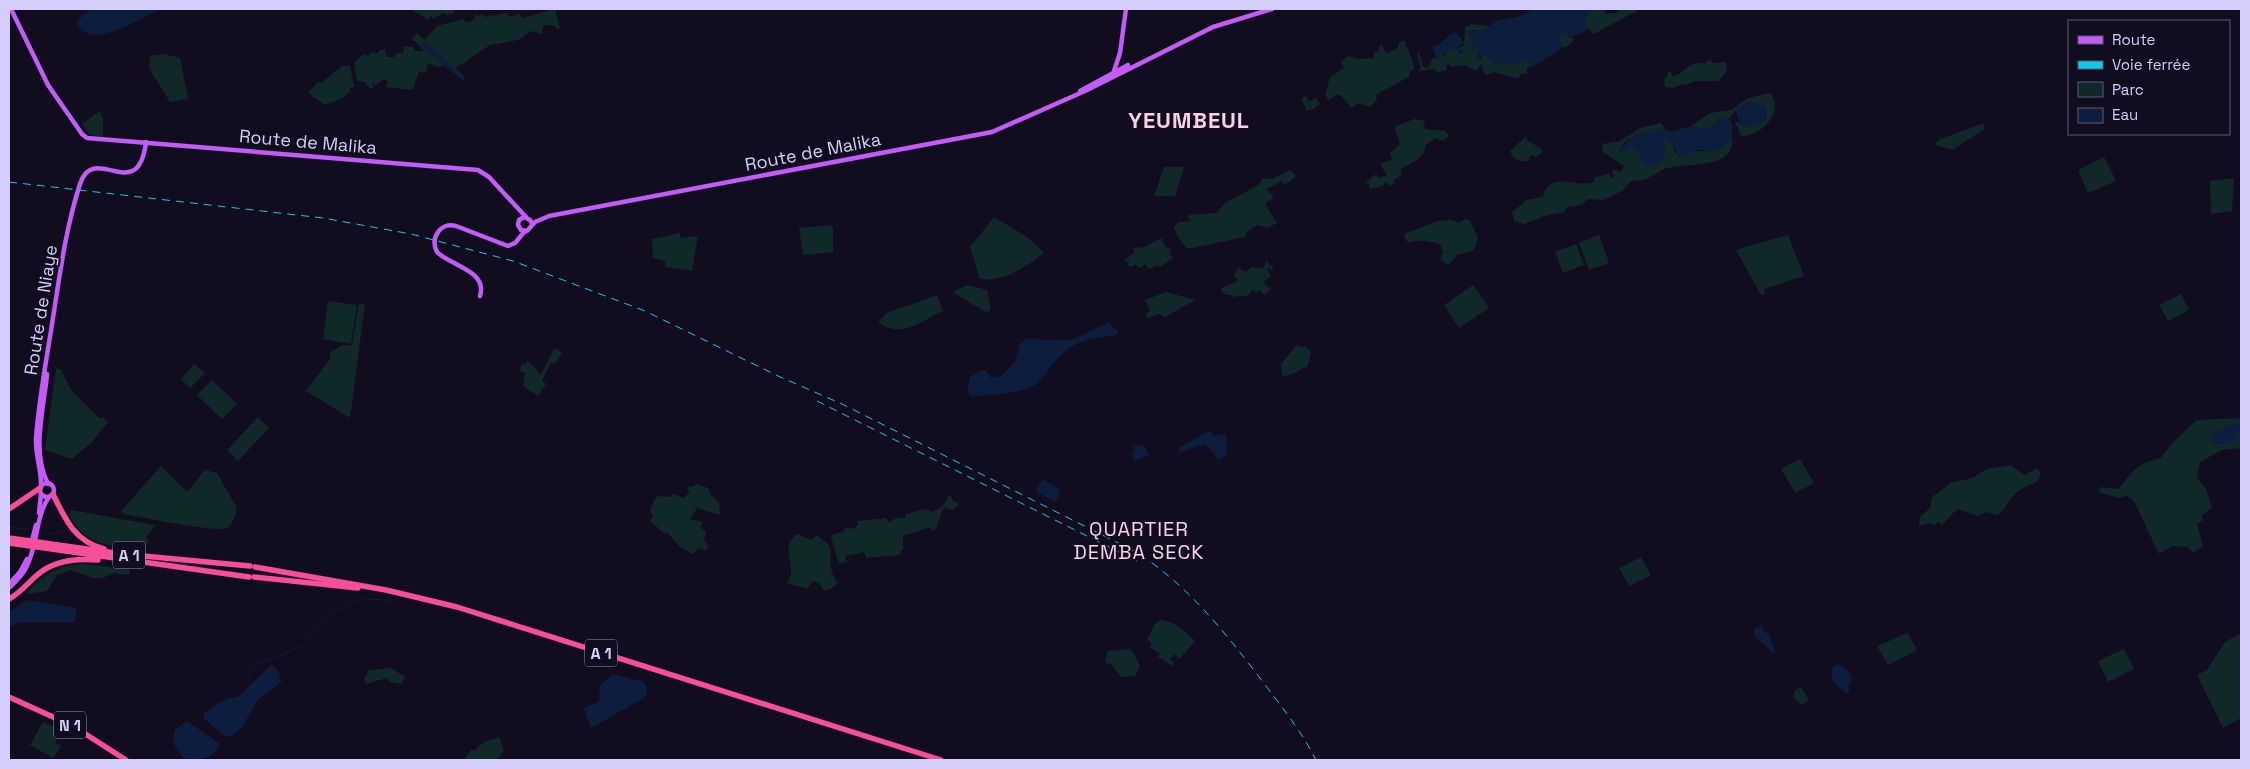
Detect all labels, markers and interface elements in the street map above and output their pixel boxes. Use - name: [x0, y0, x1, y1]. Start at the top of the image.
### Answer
- legend: [2068, 20, 2230, 135]
- text: Route: [2112, 30, 2156, 49]
- text: Voie ferrée: [2112, 55, 2190, 74]
- text: Parc: [2112, 80, 2144, 99]
- text: Eau: [2112, 105, 2138, 124]
- district label: YEUMBEUL: [1128, 106, 1250, 134]
- street label: Route de Malika: [238, 124, 378, 159]
- street label: Route de Malika: [743, 127, 883, 176]
- street label: Route de Niaye: [19, 243, 62, 377]
- district label: QUARTIER DEMBA SECK: [1074, 516, 1204, 565]
- road number: A 1: [113, 542, 145, 568]
- road number: A 1: [585, 640, 617, 666]
- road number: N 1: [54, 712, 86, 738]

